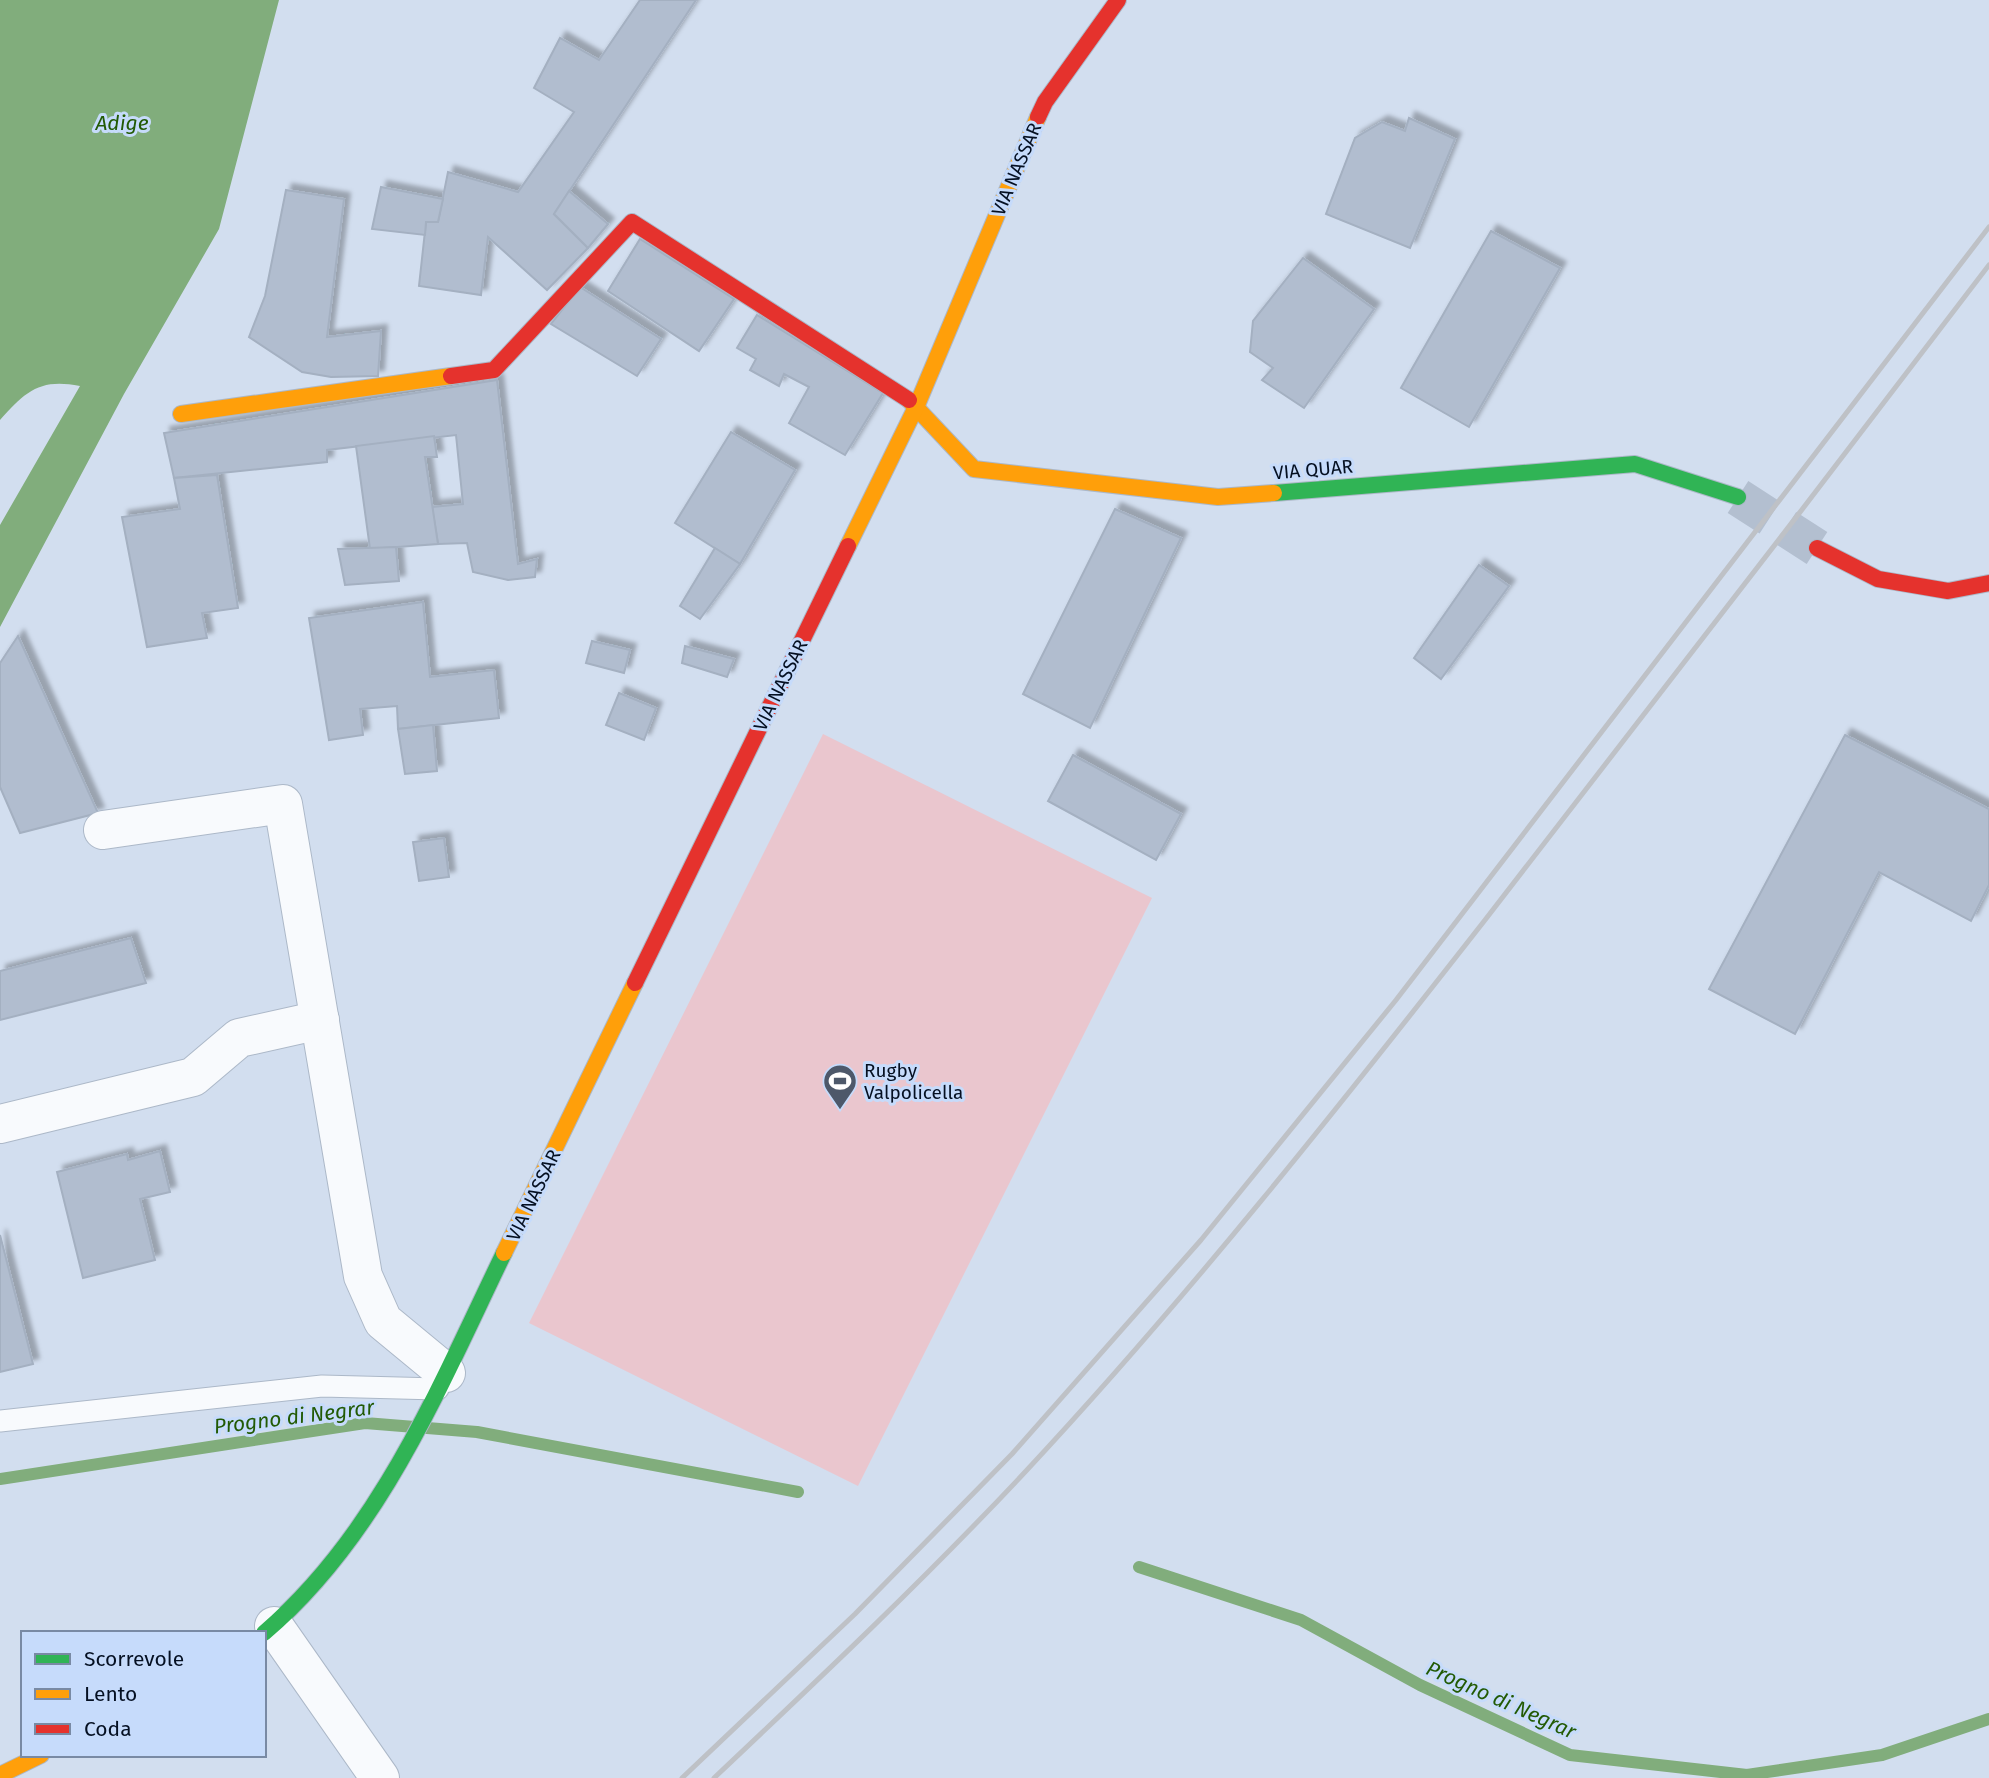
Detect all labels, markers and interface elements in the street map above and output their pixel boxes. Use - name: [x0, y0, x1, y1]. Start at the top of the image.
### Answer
- water label: Adige: [94, 110, 149, 136]
- street label: VIA NASSAR: [987, 119, 1047, 219]
- street label: VIA QUAR: [1272, 455, 1354, 484]
- street label: VIA NASSAR: [748, 635, 813, 735]
- place label: Rugby Valpolicella: [864, 1059, 963, 1104]
- sports icon: Rugby Valpolicella: [821, 1062, 859, 1111]
- street label: VIA NASSAR: [501, 1145, 566, 1245]
- water label: Progno di Negrar: [212, 1394, 377, 1440]
- legend: [21, 1631, 266, 1757]
- text: Scorrevole: [84, 1646, 184, 1672]
- water label: Progno di Negrar: [1422, 1655, 1581, 1745]
- text: Lento: [84, 1681, 137, 1707]
- text: Coda: [84, 1716, 132, 1742]

